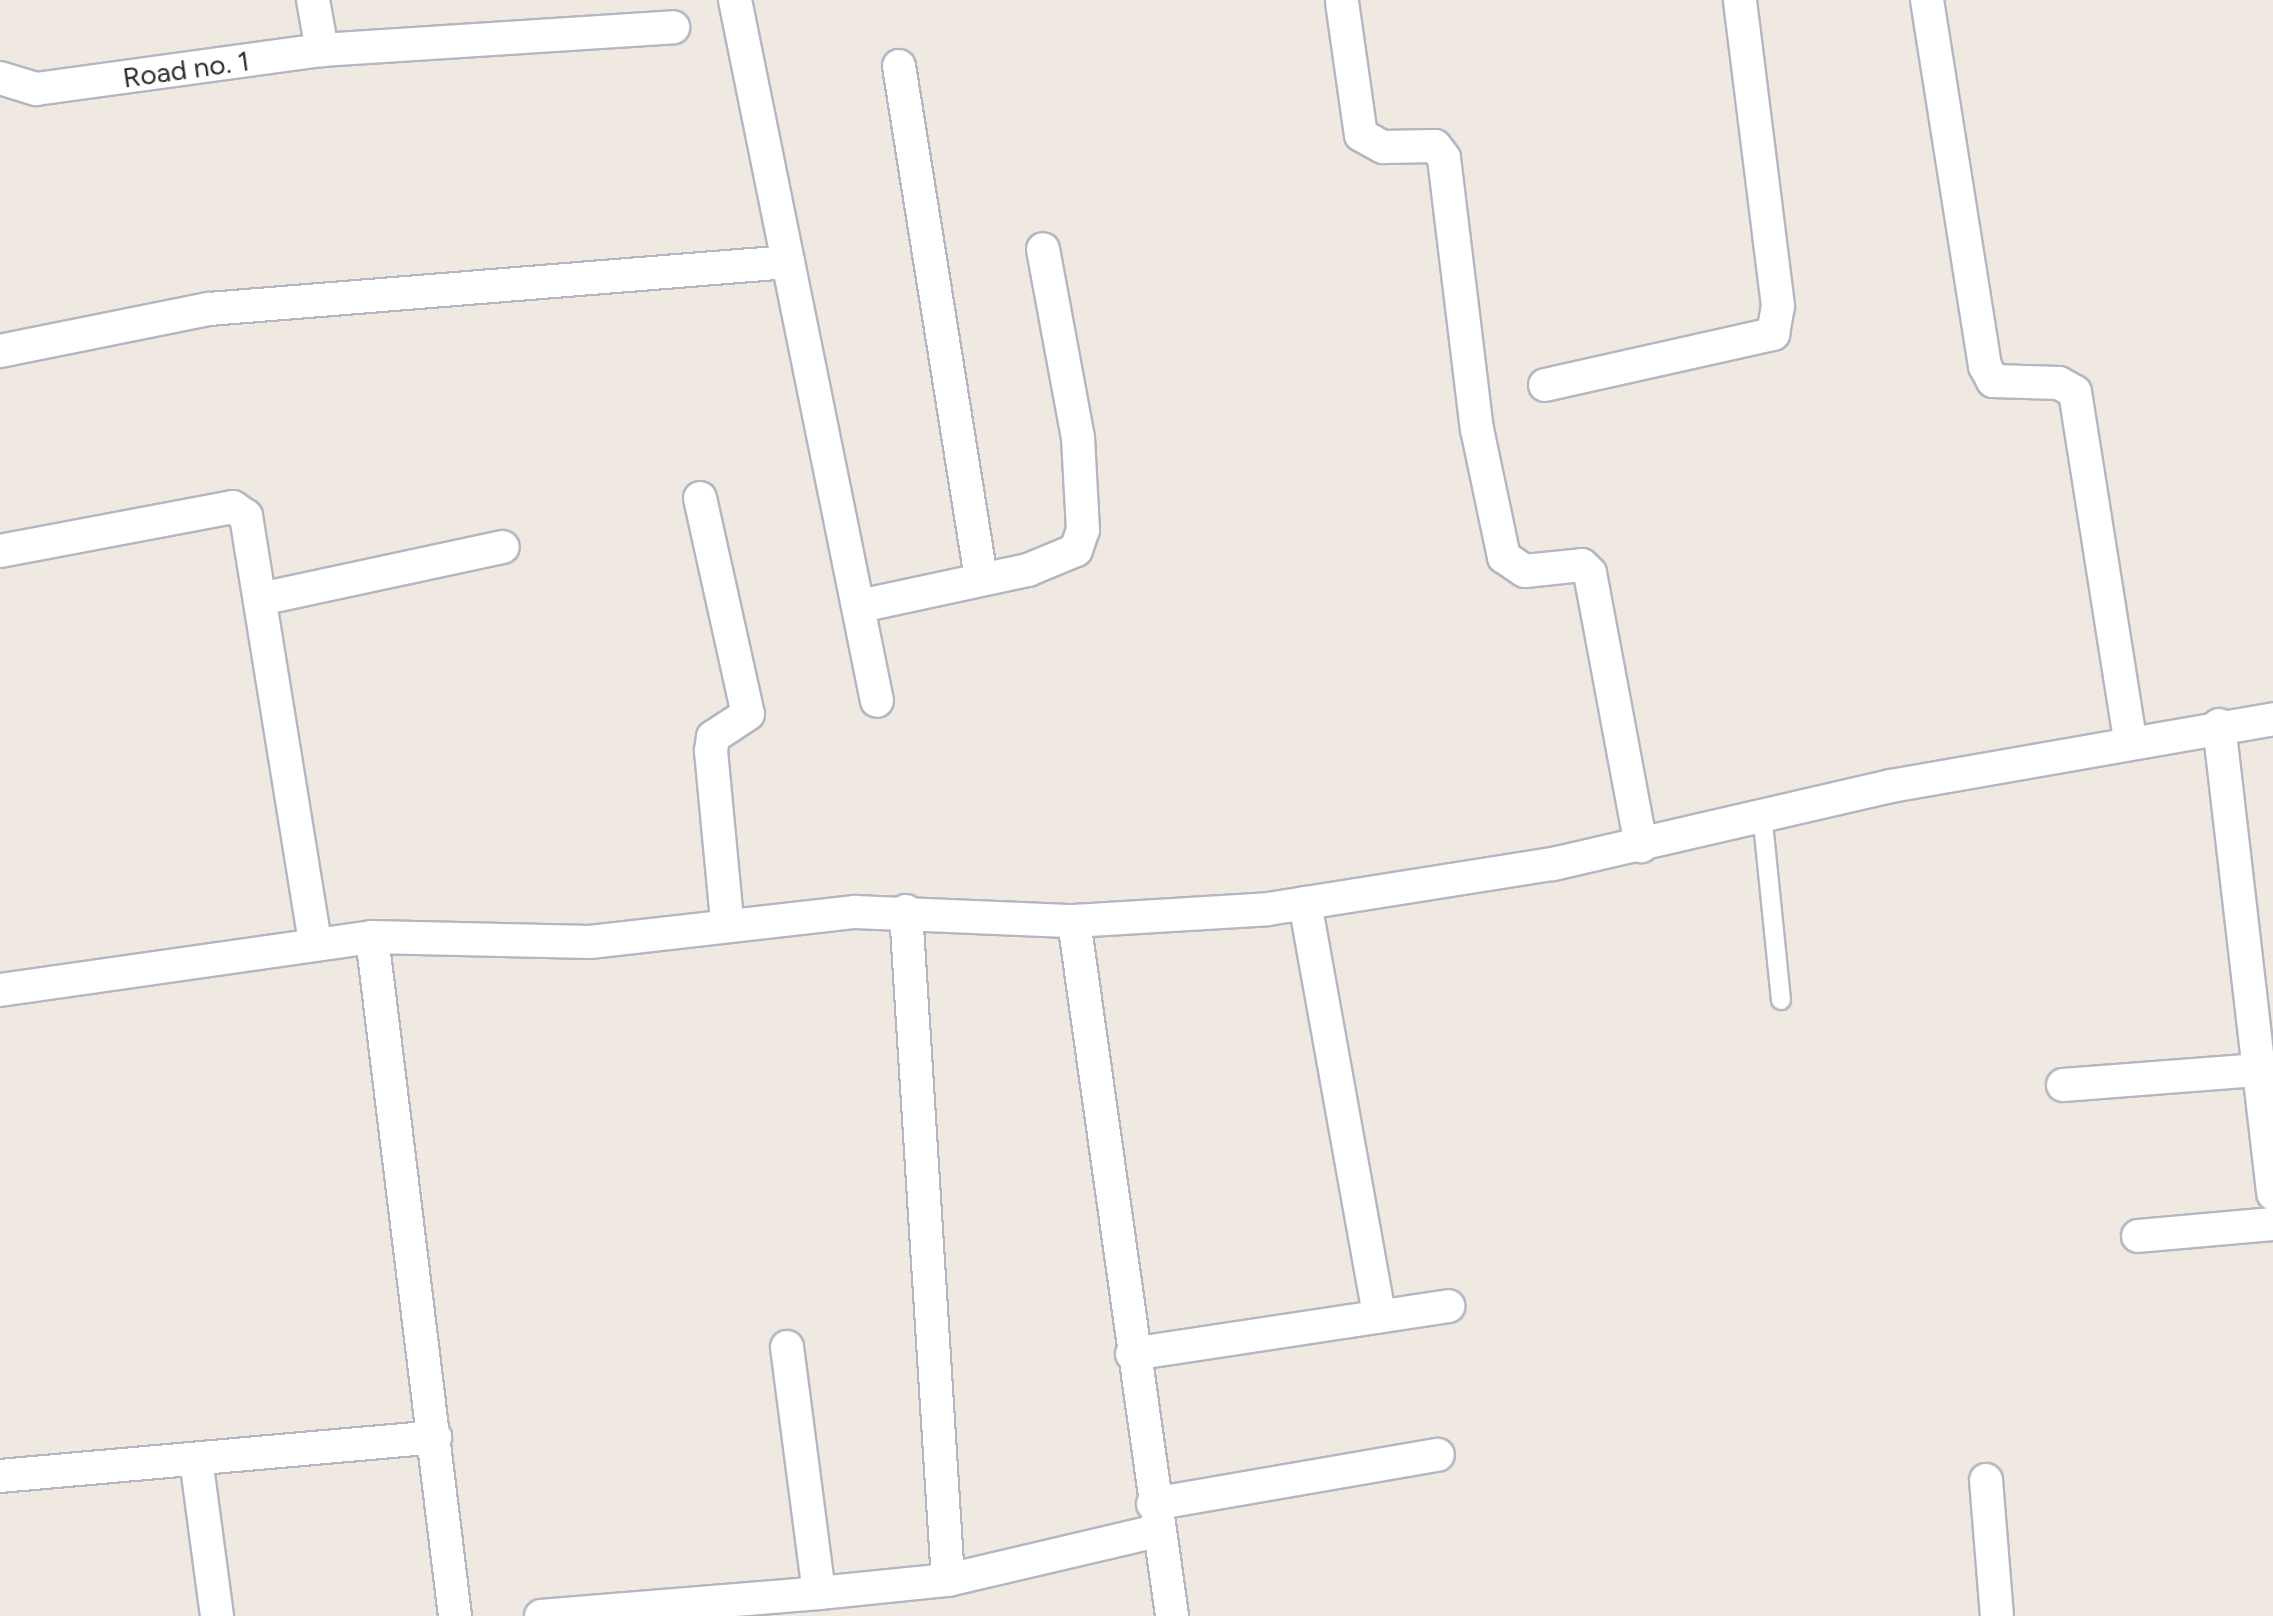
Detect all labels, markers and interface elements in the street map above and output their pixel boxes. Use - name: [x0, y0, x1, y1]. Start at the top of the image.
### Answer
- street label: Road no. 1: [121, 43, 251, 95]

